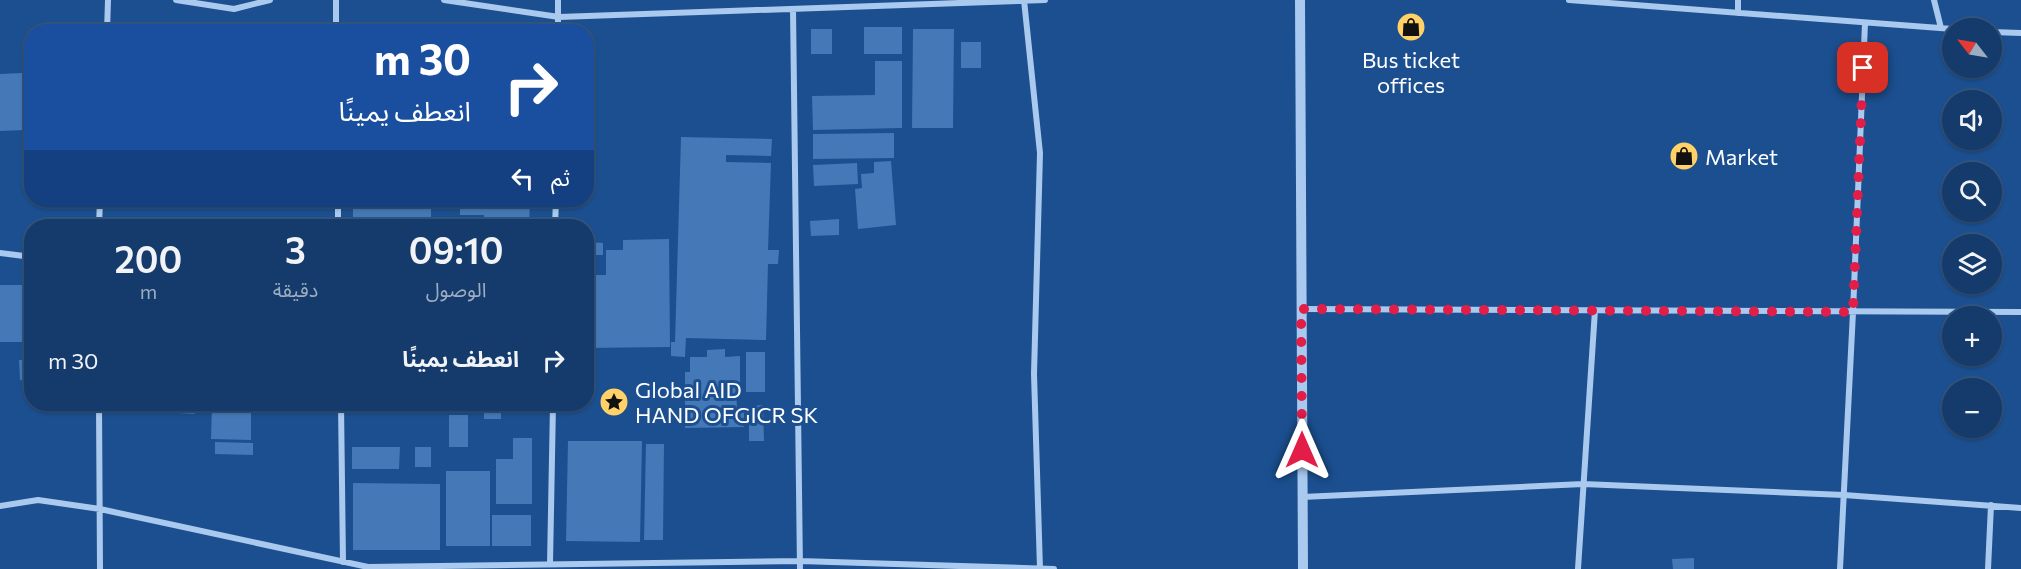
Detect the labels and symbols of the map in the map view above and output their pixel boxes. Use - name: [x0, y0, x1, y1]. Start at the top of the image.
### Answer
- shop icon: Bus ticket offices: [1395, 11, 1427, 43]
- north arrow: [1942, 18, 2002, 78]
- pin: [1837, 42, 1888, 93]
- place label: Bus ticket offices: [1362, 46, 1460, 98]
- shop icon: Market: [1668, 140, 1700, 172]
- place label: Market: [1705, 143, 1778, 170]
- place label: Global AID HAND OFGICR SK: [635, 376, 818, 428]
- place icon: Global AID HAND OFGICR SK: [598, 386, 630, 418]
- position arrow: [1270, 418, 1334, 482]

